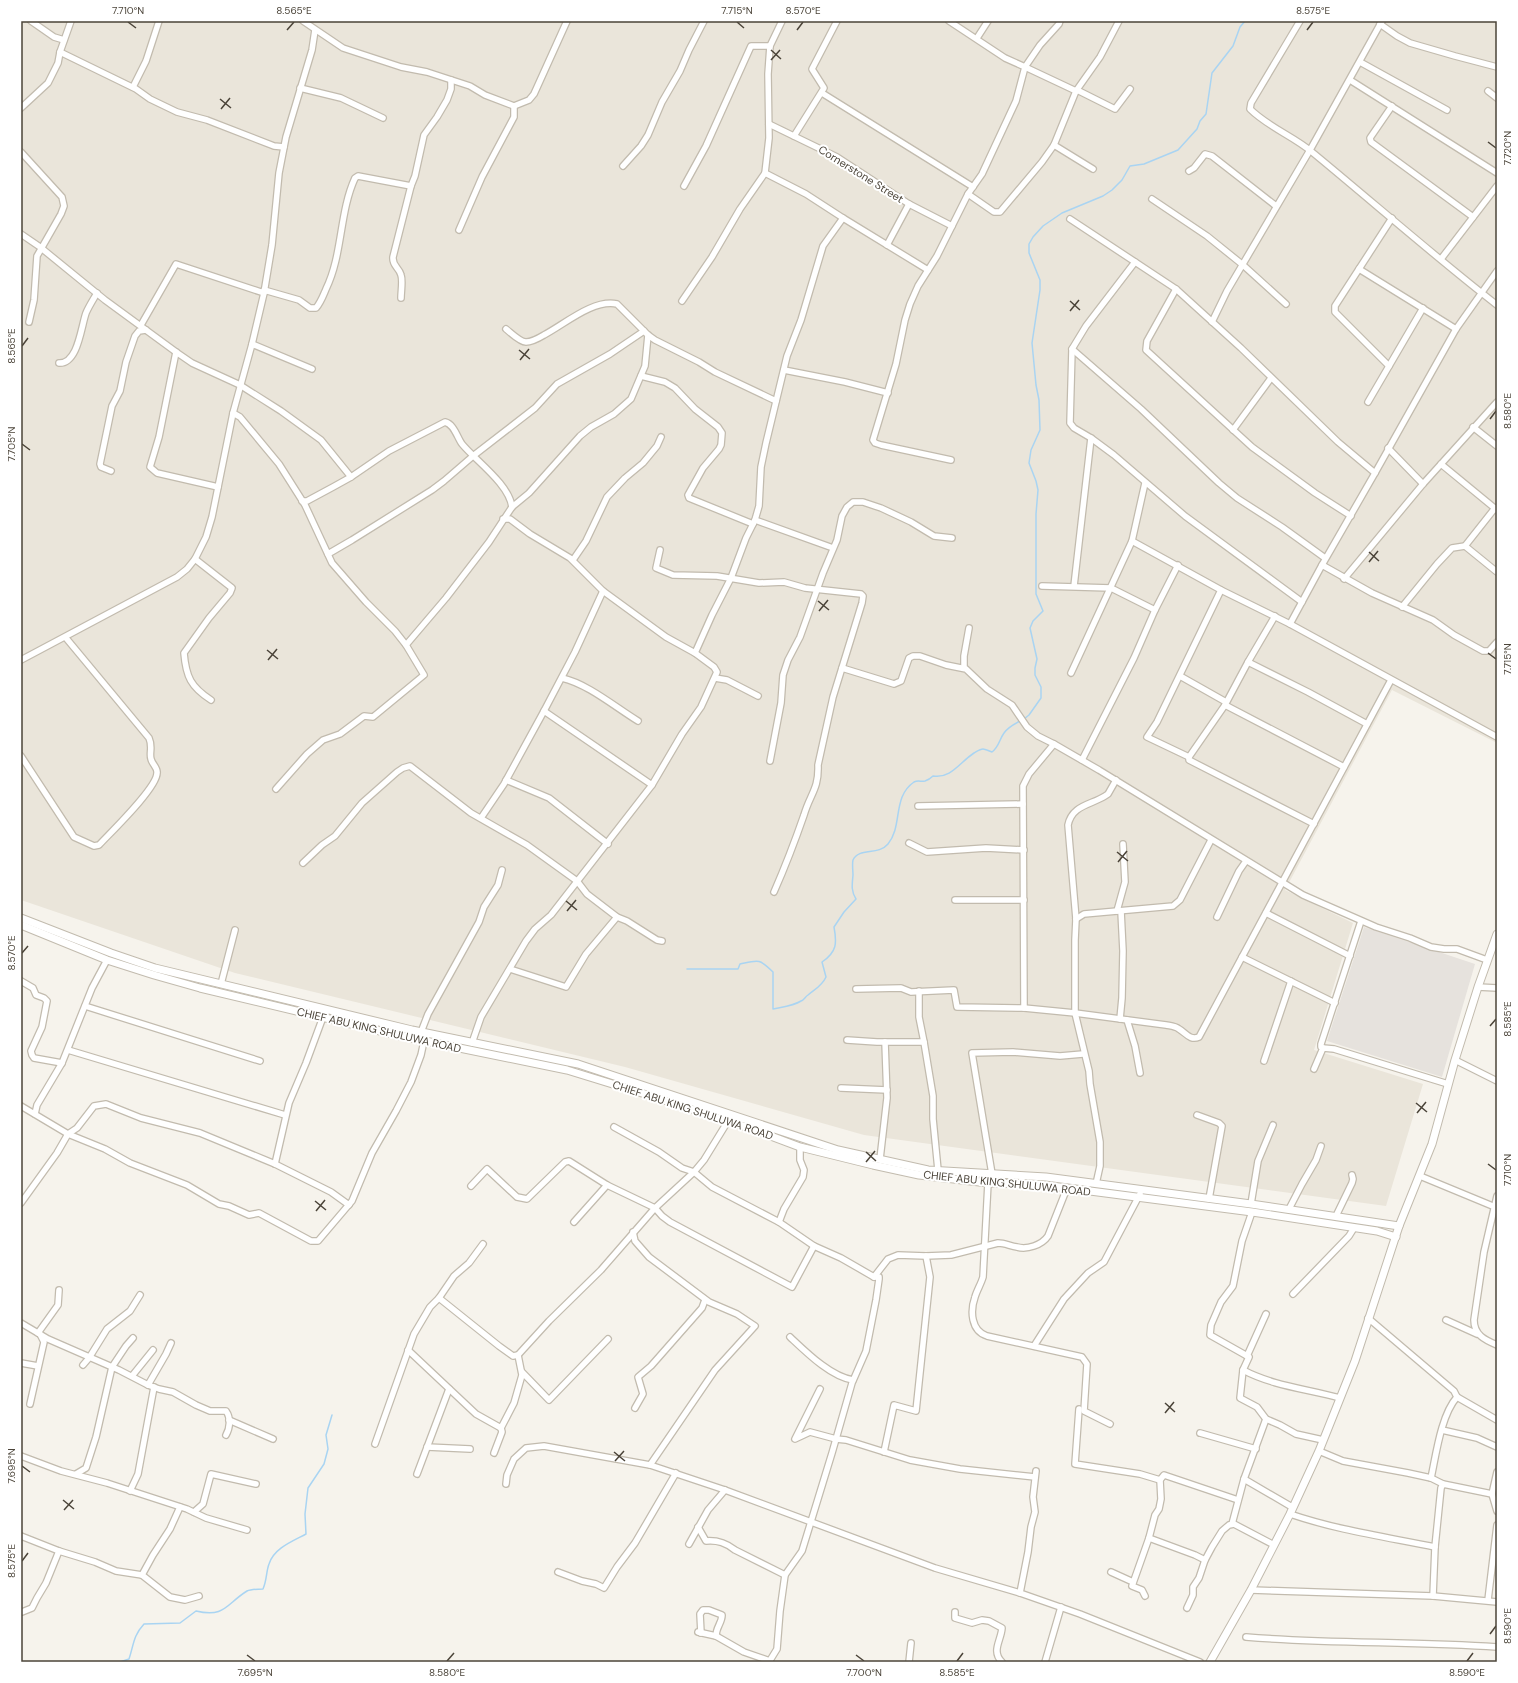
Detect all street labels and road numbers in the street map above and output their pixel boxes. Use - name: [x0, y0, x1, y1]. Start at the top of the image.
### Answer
- street label: Cornerstone Street: [816, 142, 906, 206]
- street label: CHIEF ABU KING SHULUWA ROAD: [296, 1004, 463, 1056]
- street label: CHIEF ABU KING SHULUWA ROAD: [611, 1077, 776, 1143]
- street label: CHIEF ABU KING SHULUWA ROAD: [923, 1167, 1092, 1199]

